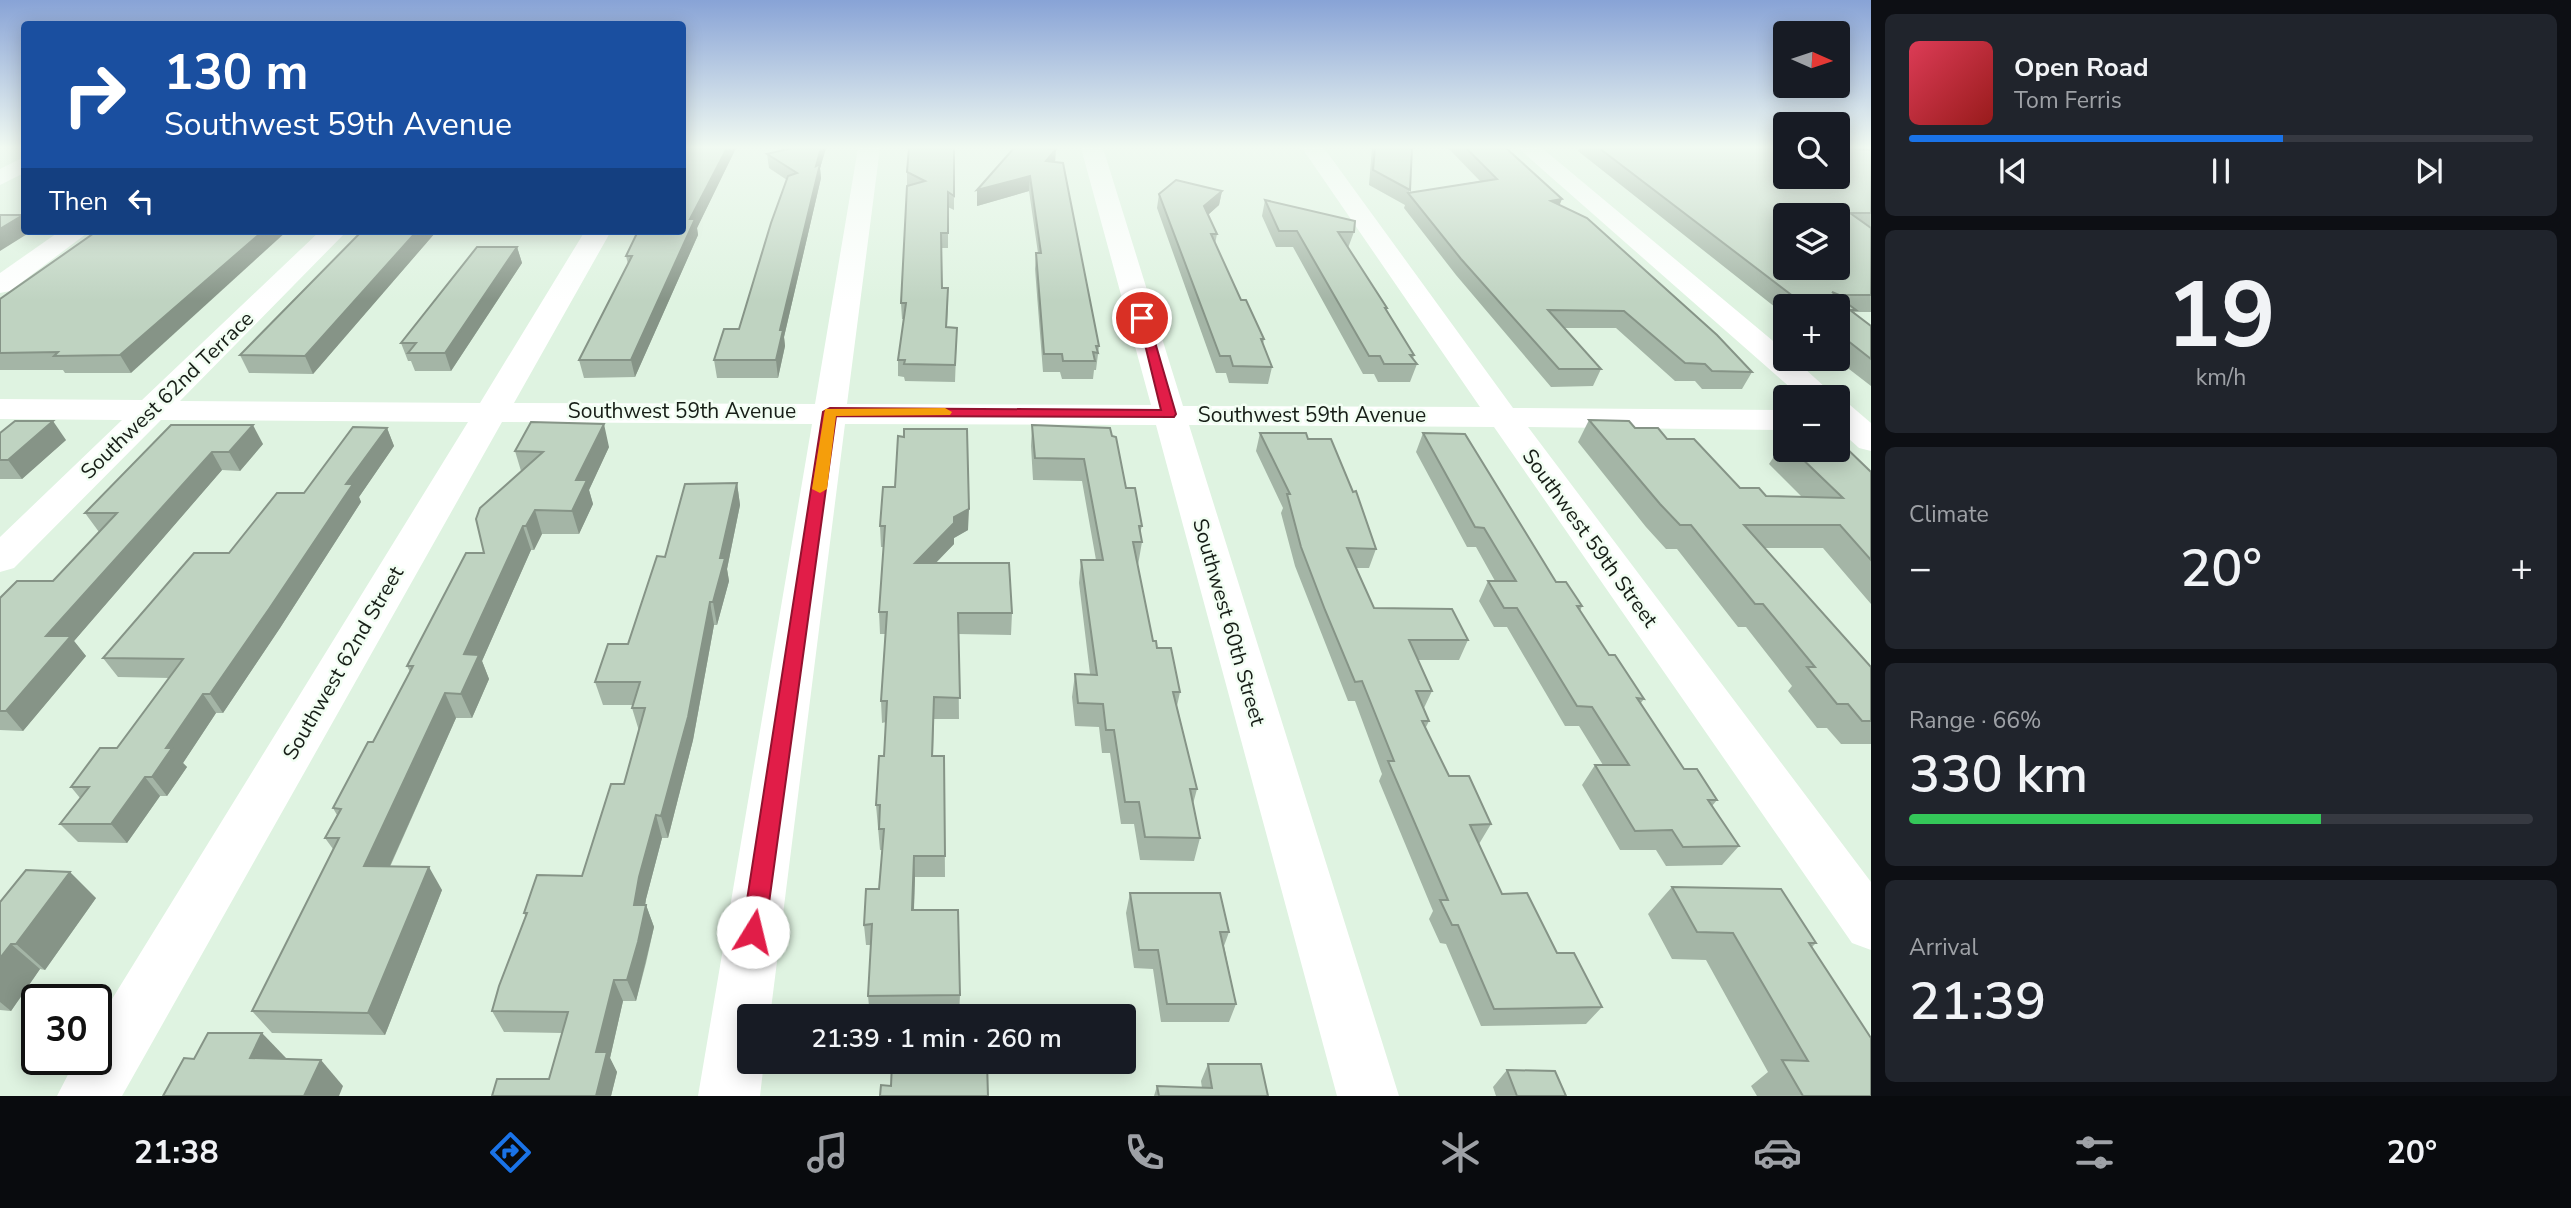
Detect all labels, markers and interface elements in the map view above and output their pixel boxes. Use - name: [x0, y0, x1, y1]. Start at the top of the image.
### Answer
- north arrow: [1773, 21, 1850, 98]
- map controls: [1773, 21, 1850, 462]
- text: 130 m: [164, 39, 308, 106]
- icon: right: [49, 49, 140, 140]
- text: Open Road: [2014, 50, 2149, 85]
- text: Tom Ferris: [2014, 85, 2122, 116]
- text: Southwest 59th Avenue: [164, 103, 512, 146]
- button: search: [1773, 112, 1850, 189]
- icon: previous: [1994, 152, 2032, 190]
- icon: pause: [2202, 152, 2240, 190]
- icon: next: [2410, 152, 2448, 190]
- icon: left: [122, 182, 160, 220]
- text: Then: [49, 184, 108, 219]
- button: layers: [1773, 203, 1850, 280]
- text: 19: [2166, 254, 2276, 378]
- pin: [1112, 288, 1172, 348]
- button: +: [1773, 294, 1850, 371]
- icon: arrive: [1123, 299, 1161, 337]
- street label: Southwest 62nd Terrace: [74, 305, 260, 485]
- text: km/h: [2196, 362, 2246, 393]
- button: −: [1773, 385, 1850, 462]
- street label: Southwest 59th Avenue: [568, 397, 796, 425]
- street label: Southwest 59th Avenue: [1198, 401, 1426, 429]
- street label: Southwest 59th Street: [1516, 443, 1665, 633]
- text: Climate: [1909, 499, 1989, 530]
- street label: Southwest 60th Street: [1186, 515, 1272, 729]
- text: 20°: [2180, 533, 2262, 604]
- text: −: [1909, 543, 1932, 594]
- text: +: [2510, 543, 2533, 594]
- street label: Southwest 62nd Street: [276, 561, 410, 765]
- text: Range · 66%: [1909, 705, 2041, 736]
- text: 330 km: [1909, 739, 2088, 810]
- position arrow: [716, 895, 790, 969]
- text: Arrival: [1909, 932, 1978, 963]
- text: 21:39: [1909, 966, 2046, 1037]
- speed limit sign: 30: [21, 984, 112, 1075]
- text: 21:39 · 1 min · 260 m: [811, 1021, 1062, 1056]
- icon: directions: [486, 1128, 535, 1177]
- icon: music: [803, 1128, 852, 1177]
- icon: phone: [1120, 1128, 1169, 1177]
- icon: climate: [1436, 1128, 1485, 1177]
- icon: car: [1753, 1128, 1802, 1177]
- icon: filters: [2070, 1128, 2119, 1177]
- text: 21:38: [134, 1131, 219, 1174]
- text: 20°: [2387, 1131, 2437, 1174]

